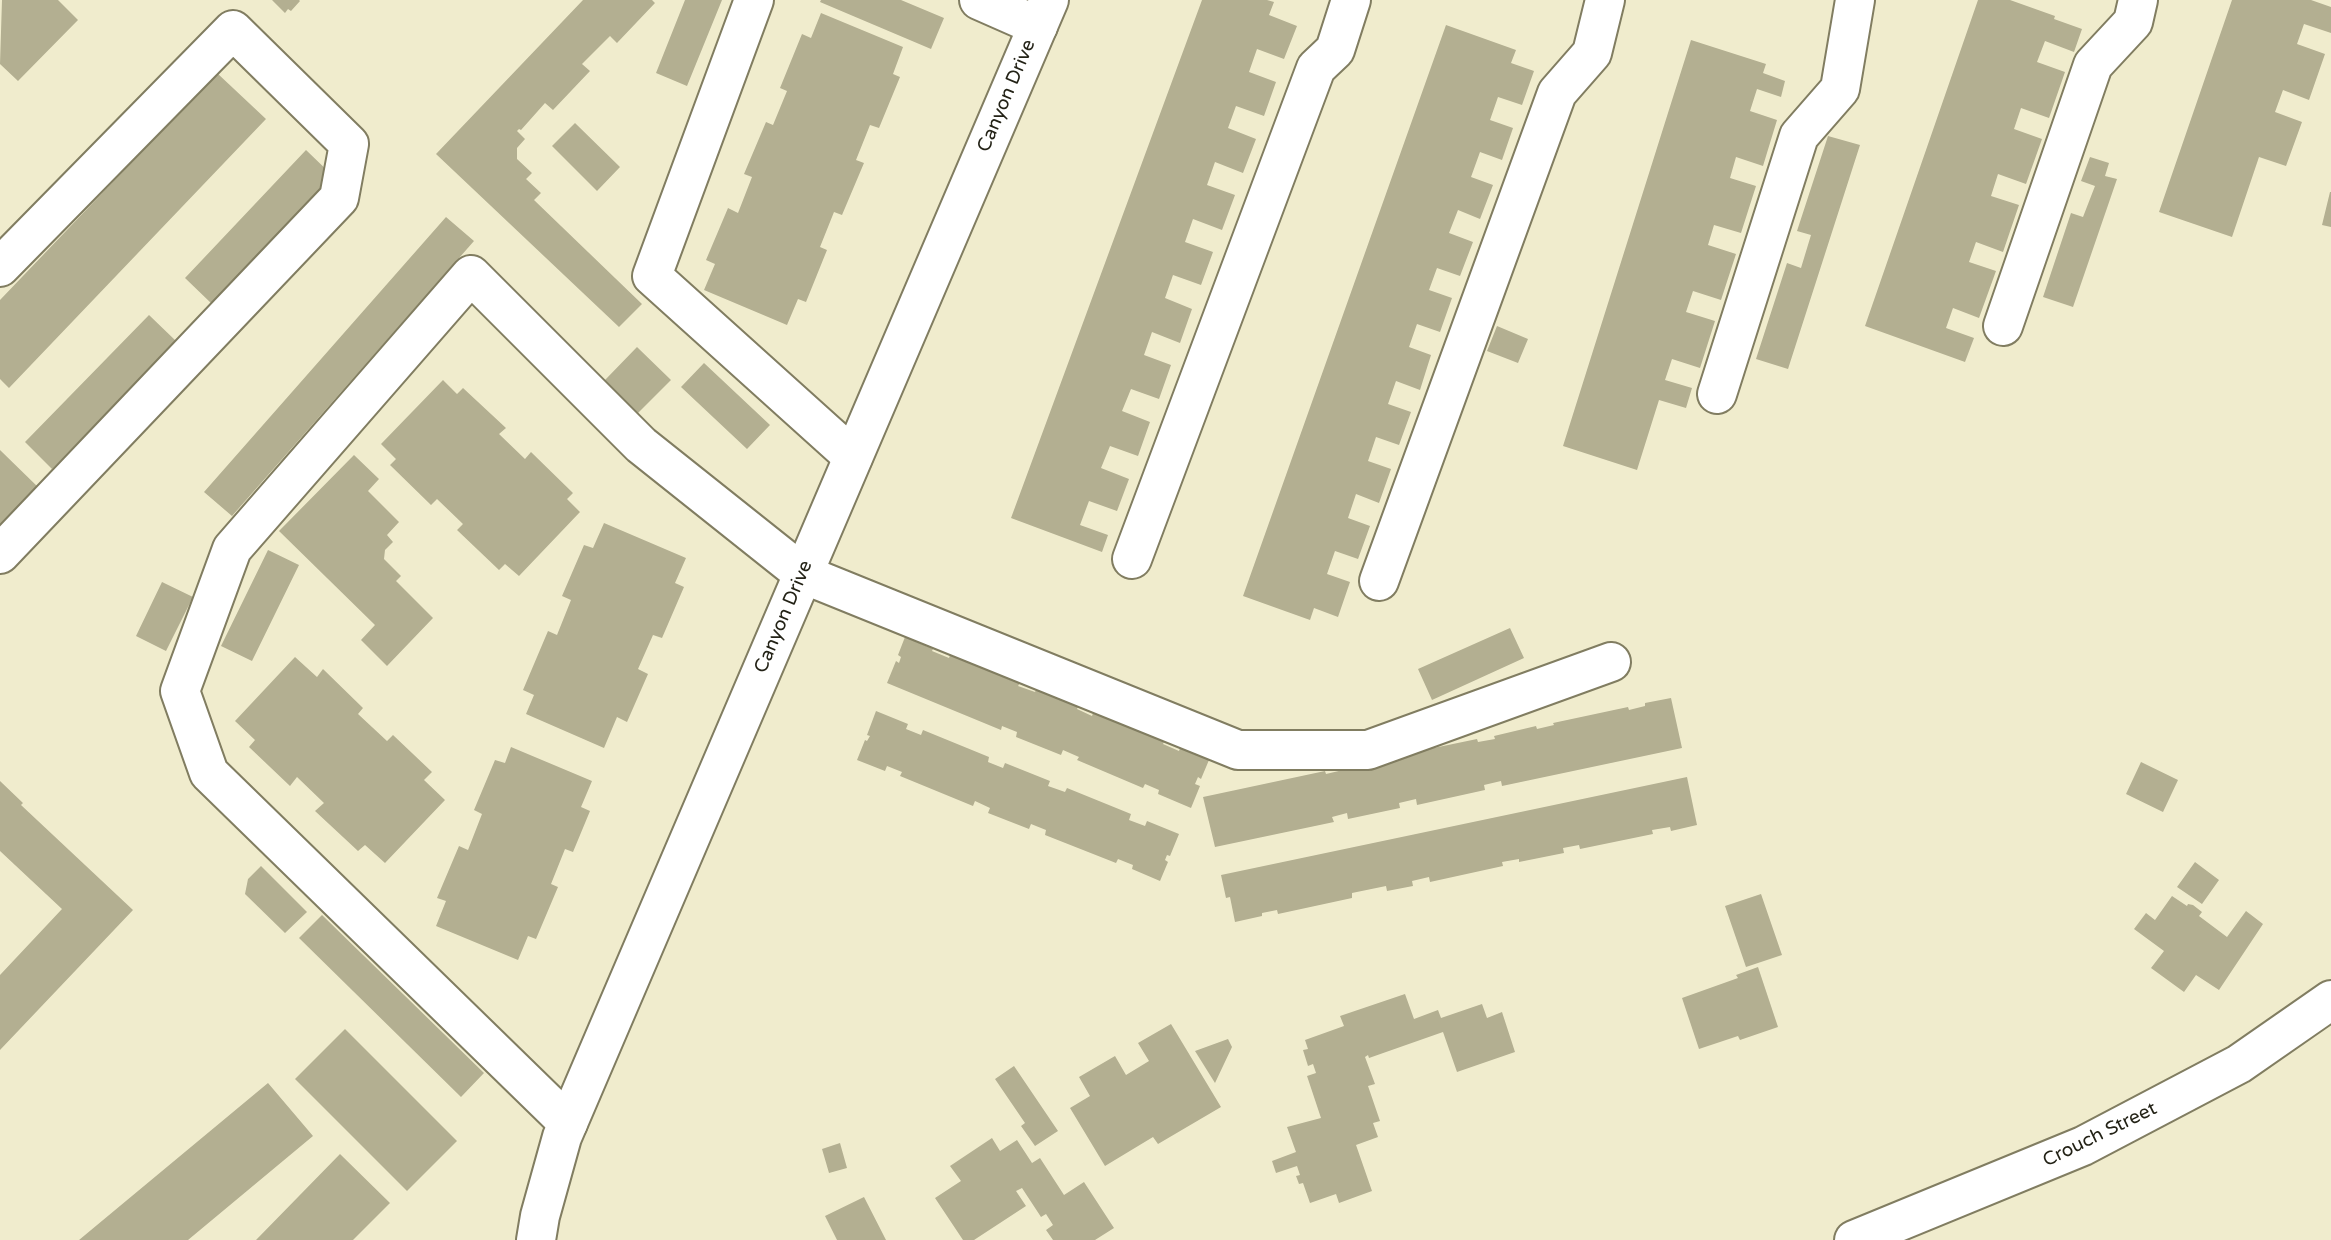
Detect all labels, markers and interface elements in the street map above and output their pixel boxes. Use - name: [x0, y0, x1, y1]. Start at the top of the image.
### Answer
- street label: Canyon Drive: [973, 36, 1041, 156]
- street label: Canyon Drive: [750, 557, 818, 677]
- street label: Crouch Street: [2039, 1098, 2161, 1172]

